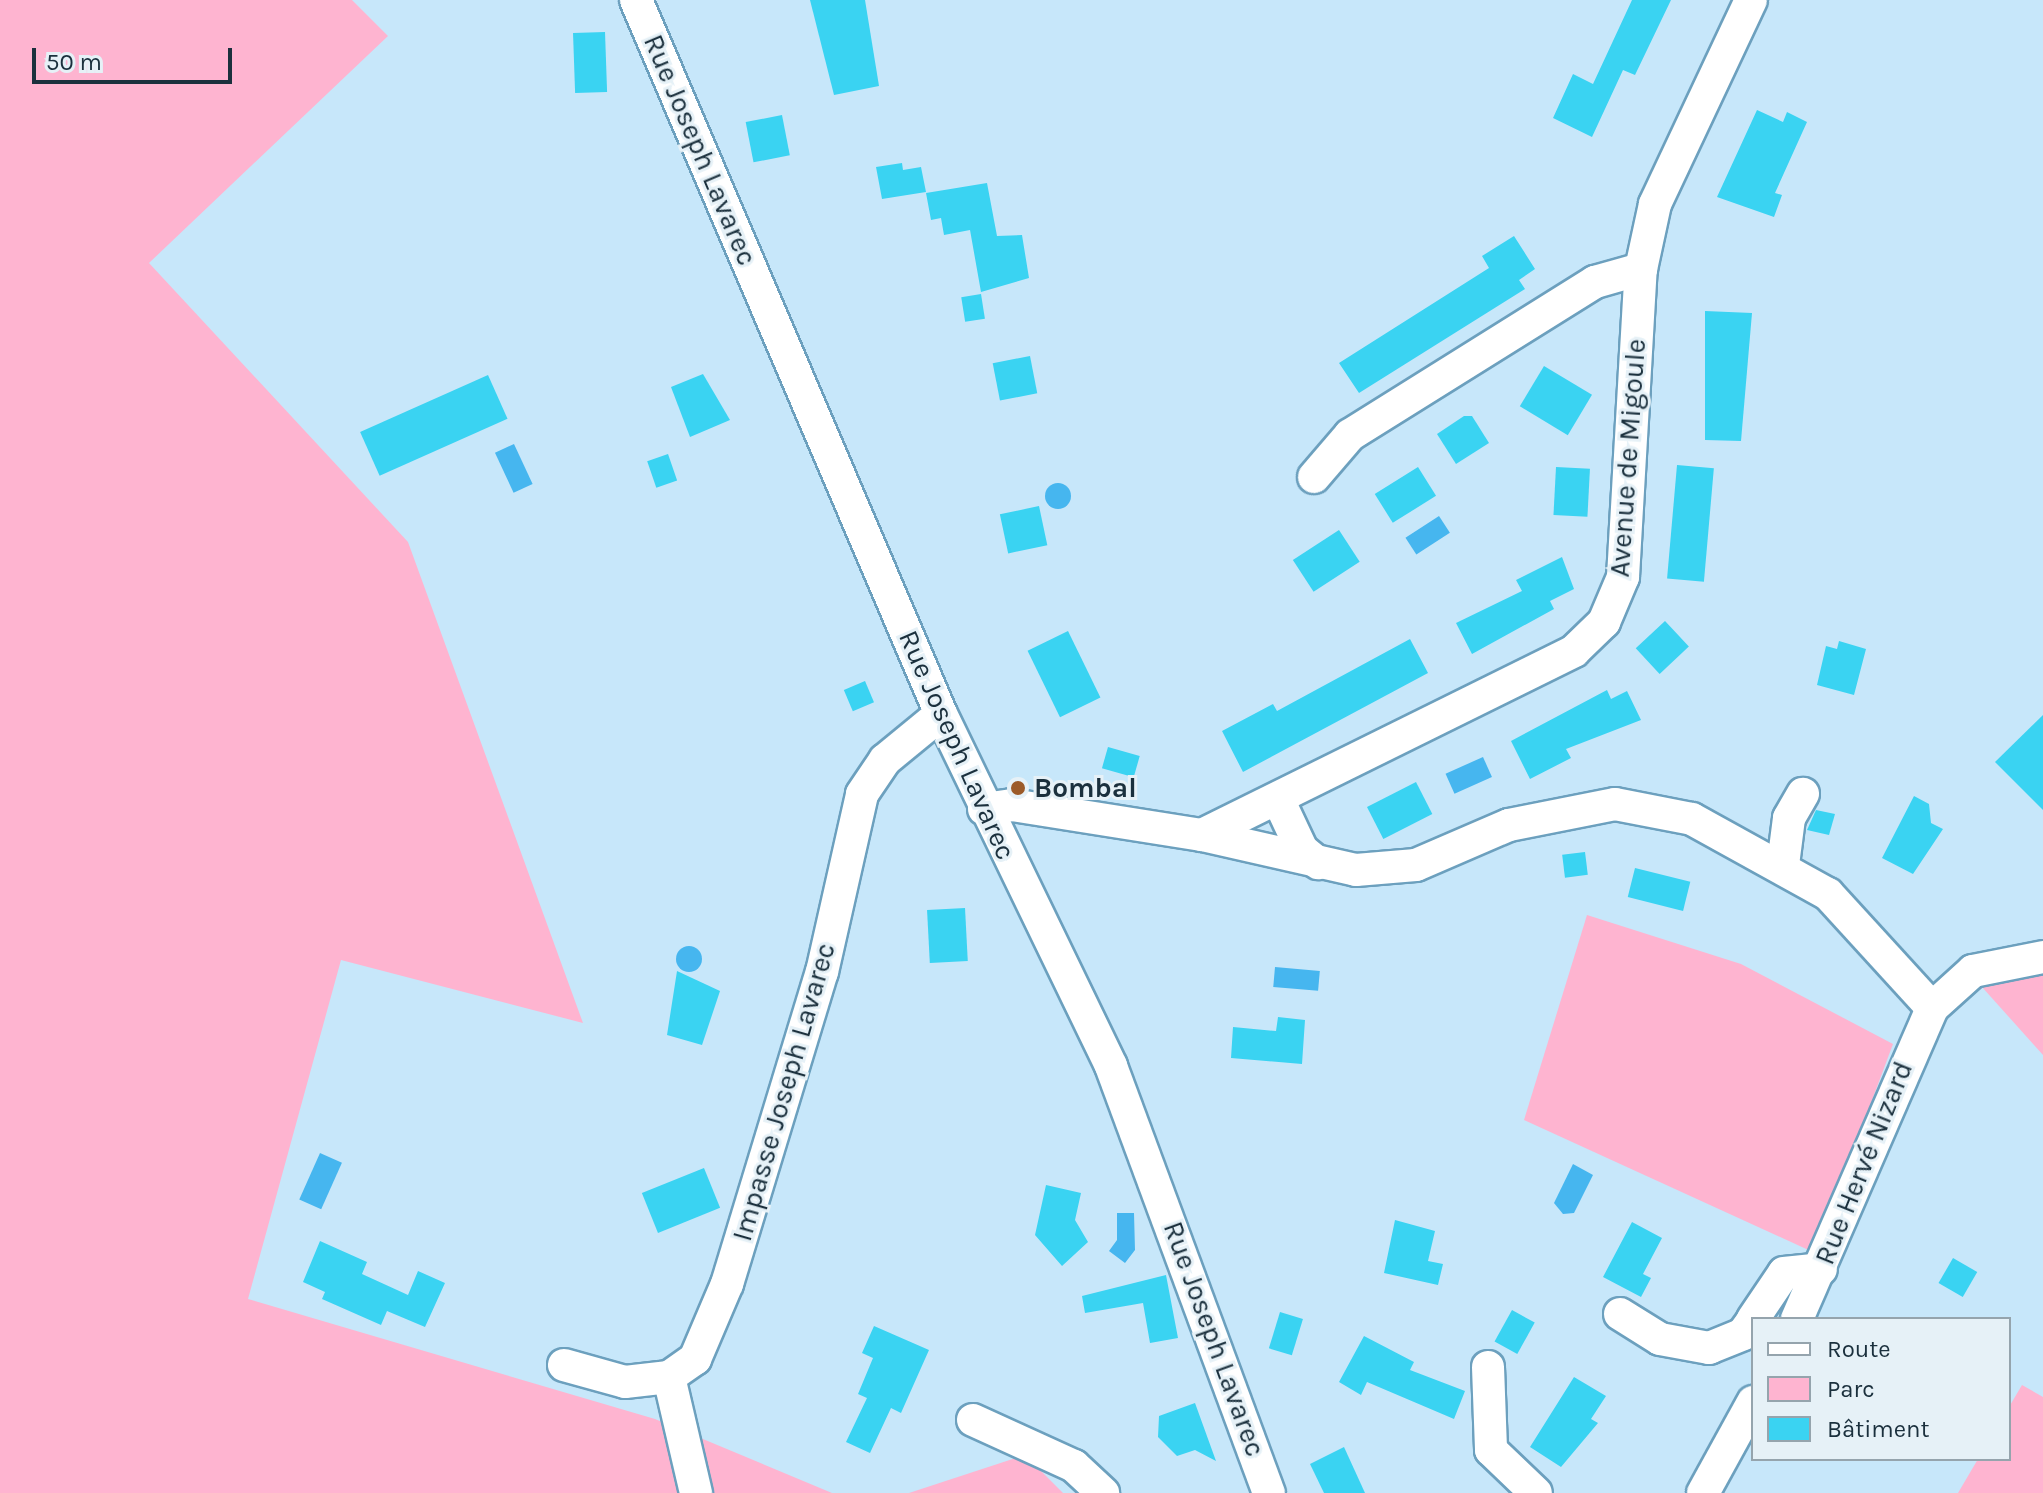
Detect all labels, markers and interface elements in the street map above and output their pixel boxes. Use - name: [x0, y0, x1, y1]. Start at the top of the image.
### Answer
- street label: Rue Joseph Lavarec: [636, 29, 764, 271]
- scale bar: [36, 32, 236, 82]
- text: 50 m: [46, 48, 102, 76]
- street label: Avenue de Migoule: [1603, 338, 1653, 578]
- street label: Rue Joseph Lavarec: [891, 625, 1023, 865]
- place label: Bombal: [1034, 771, 1137, 805]
- marker: Bombal: [1009, 779, 1027, 797]
- street label: Impasse Joseph Lavarec: [725, 939, 843, 1245]
- street label: Rue Hervé Nizard: [1808, 1056, 1920, 1270]
- street label: Rue Joseph Lavarec: [1156, 1217, 1272, 1461]
- legend: [1751, 1317, 2011, 1461]
- text: Route: [1827, 1335, 1891, 1363]
- text: Parc: [1827, 1375, 1875, 1403]
- text: Bâtiment: [1827, 1415, 1930, 1443]

